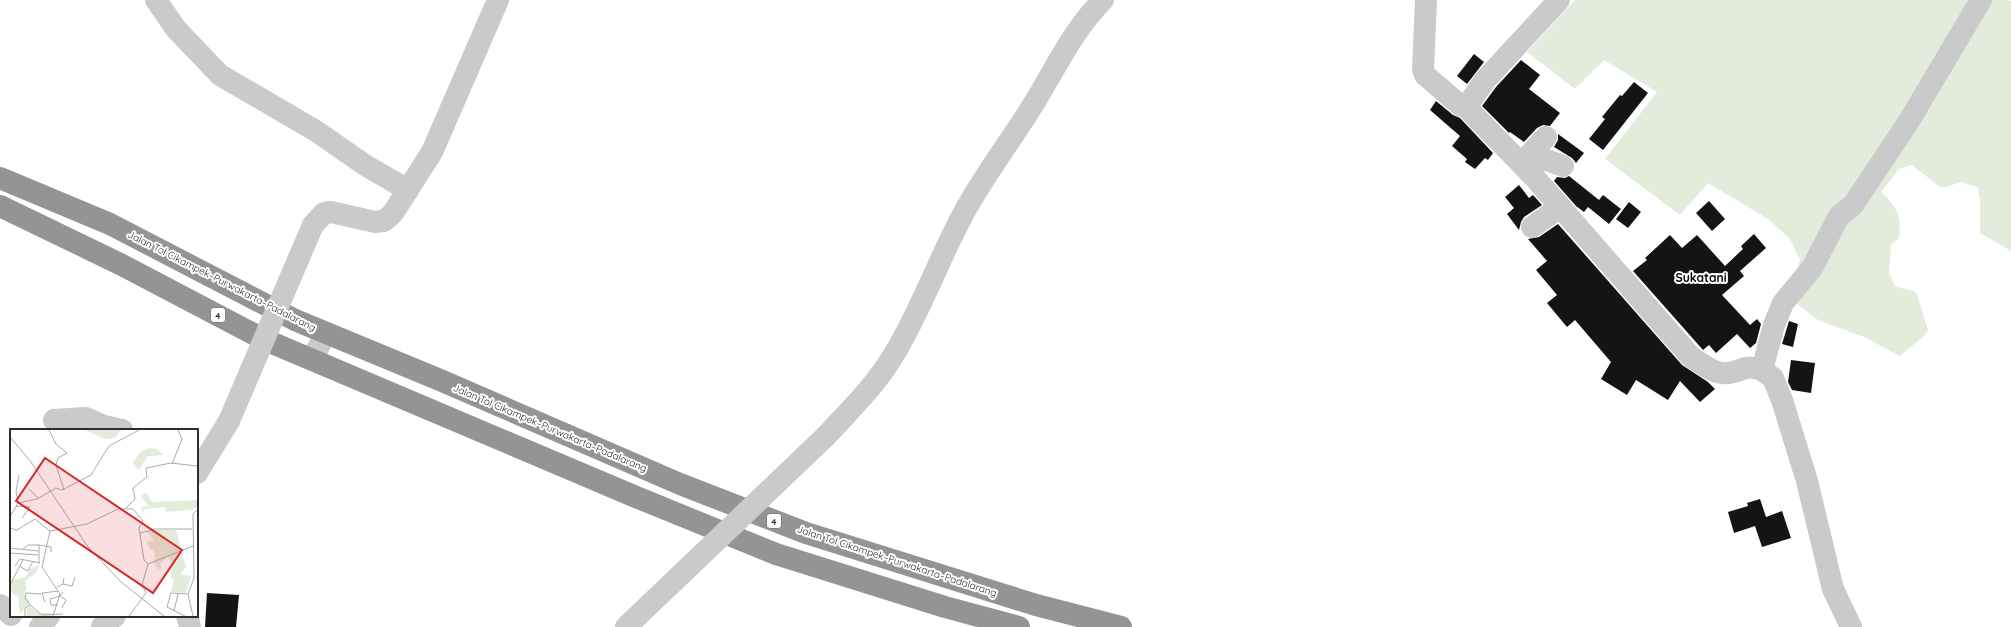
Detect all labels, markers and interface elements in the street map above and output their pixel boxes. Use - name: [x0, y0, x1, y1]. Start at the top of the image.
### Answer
- street label: Jalan Tol Cikampek–Purwakarta–Padalarang: [126, 228, 318, 334]
- district label: Sukatani: [1676, 270, 1727, 285]
- road number: 4: [211, 308, 225, 322]
- street label: Jalan Tol Cikampek–Purwakarta–Padalarang: [451, 381, 649, 475]
- inset map: [10, 429, 198, 617]
- road number: 4: [767, 514, 781, 528]
- street label: Jalan Tol Cikampek–Purwakarta–Padalarang: [795, 522, 999, 600]

